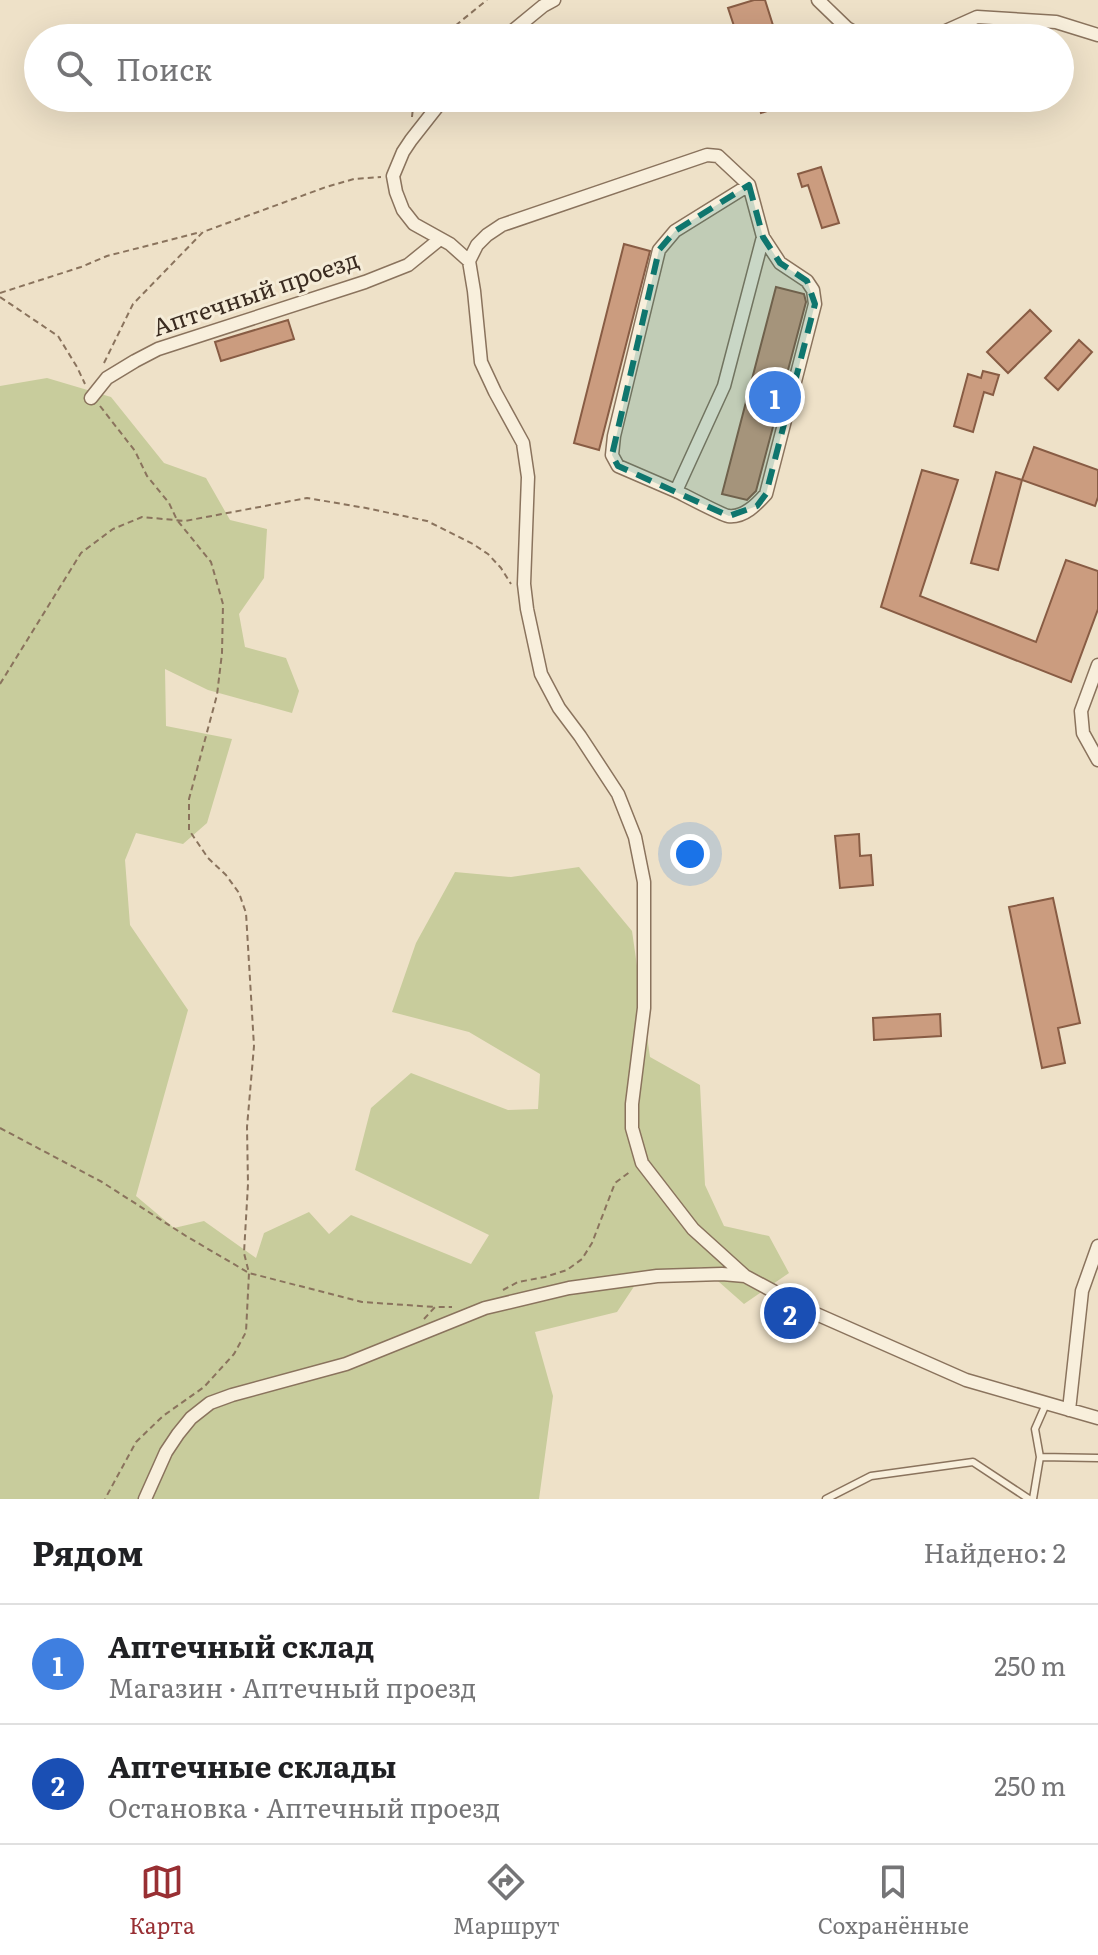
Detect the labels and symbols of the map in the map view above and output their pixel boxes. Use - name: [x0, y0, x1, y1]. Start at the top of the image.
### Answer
- street label: Аптечный проезд: [147, 240, 363, 343]
- pin: 1: [749, 367, 801, 427]
- your location: [670, 834, 710, 874]
- pin: 2: [764, 1283, 816, 1343]

